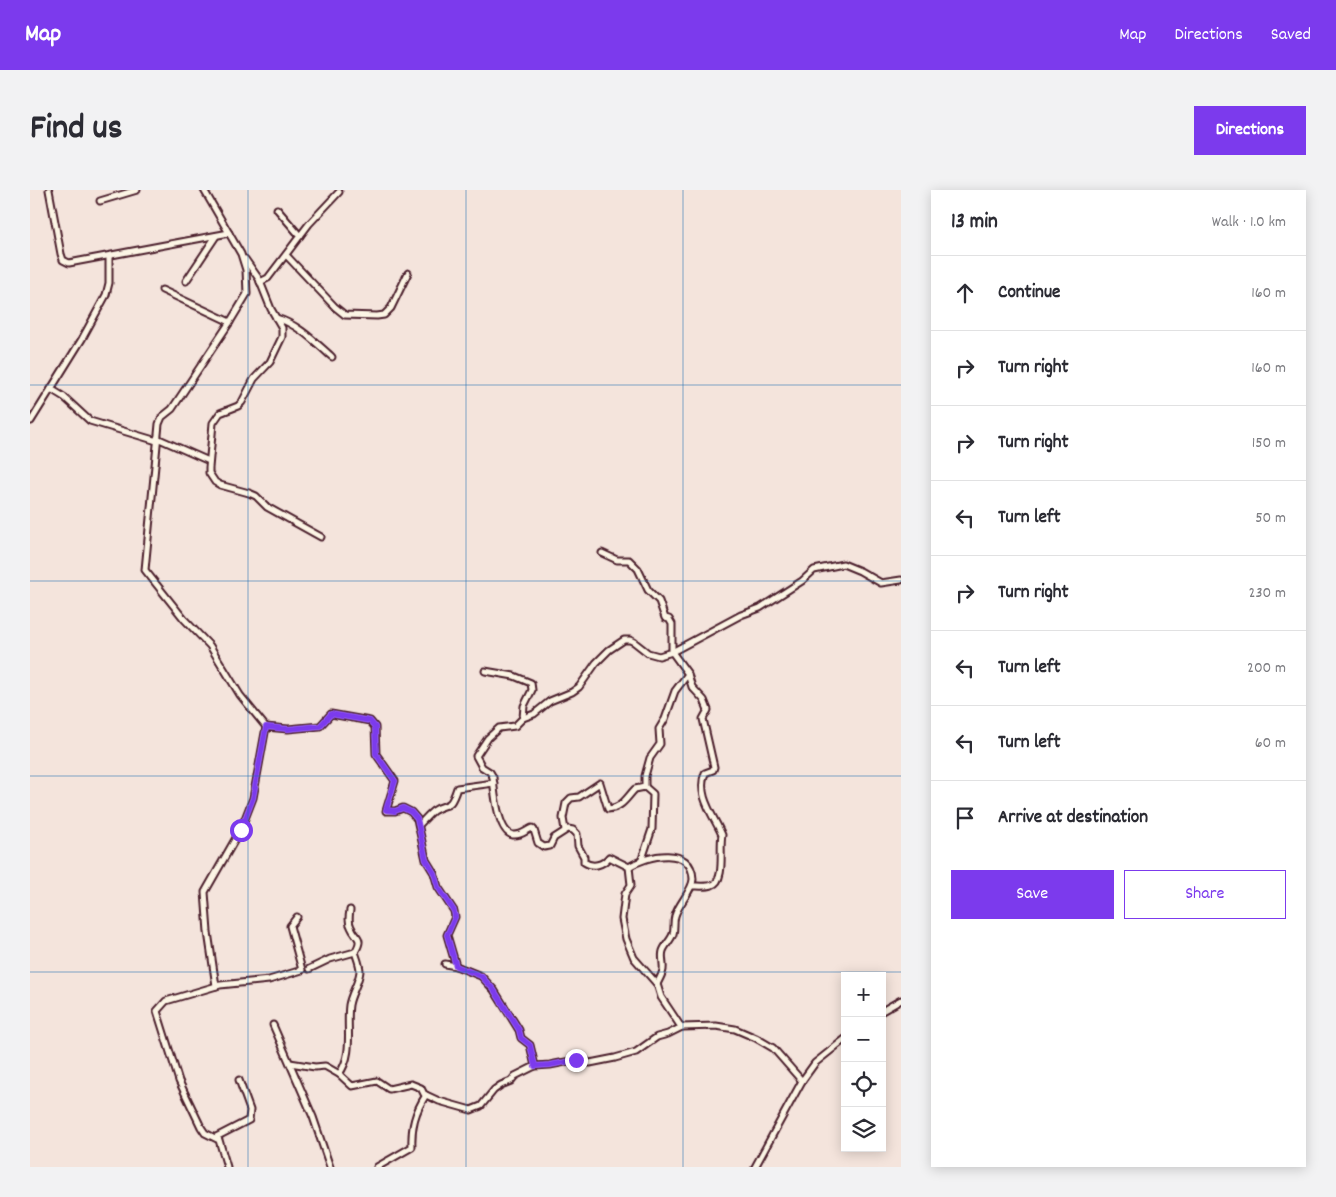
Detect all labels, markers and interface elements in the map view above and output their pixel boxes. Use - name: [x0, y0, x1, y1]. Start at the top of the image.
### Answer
- text: Map: [25, 18, 61, 52]
- text: Map: [1119, 23, 1146, 48]
- text: Directions: [1174, 23, 1243, 48]
- text: Saved: [1271, 23, 1311, 48]
- text: Find us: [30, 105, 122, 155]
- button: Directions: [1194, 106, 1306, 155]
- text: 13 min: [951, 208, 998, 238]
- text: Walk · 1.0 km: [1212, 211, 1286, 234]
- icon: ahead: [951, 279, 979, 307]
- text: Continue: [998, 280, 1060, 307]
- text: 160 m: [1251, 282, 1286, 305]
- icon: right: [951, 354, 979, 382]
- text: Turn right: [998, 355, 1069, 382]
- text: 160 m: [1251, 357, 1286, 380]
- icon: right: [951, 429, 979, 457]
- text: Turn right: [998, 430, 1069, 457]
- text: 150 m: [1252, 432, 1286, 455]
- icon: left: [951, 504, 979, 532]
- text: Turn left: [998, 505, 1061, 532]
- text: 50 m: [1255, 507, 1286, 530]
- icon: right: [951, 579, 979, 607]
- text: Turn right: [998, 580, 1069, 607]
- text: 230 m: [1249, 582, 1286, 605]
- icon: left: [951, 654, 979, 682]
- text: Turn left: [998, 655, 1061, 682]
- text: 200 m: [1247, 657, 1286, 680]
- icon: left: [951, 729, 979, 757]
- text: Turn left: [998, 730, 1061, 757]
- text: 60 m: [1255, 732, 1286, 755]
- icon: arrive: [951, 804, 979, 832]
- text: Arrive at destination: [998, 805, 1148, 832]
- route start: [230, 819, 253, 842]
- button: Save: [951, 870, 1114, 919]
- button: Share: [1124, 870, 1286, 919]
- map controls: [841, 972, 886, 1152]
- button: +: [841, 972, 886, 1017]
- button: −: [841, 1017, 886, 1062]
- route end: [565, 1049, 588, 1072]
- button: locate: [841, 1062, 886, 1107]
- button: layers: [841, 1107, 886, 1152]

